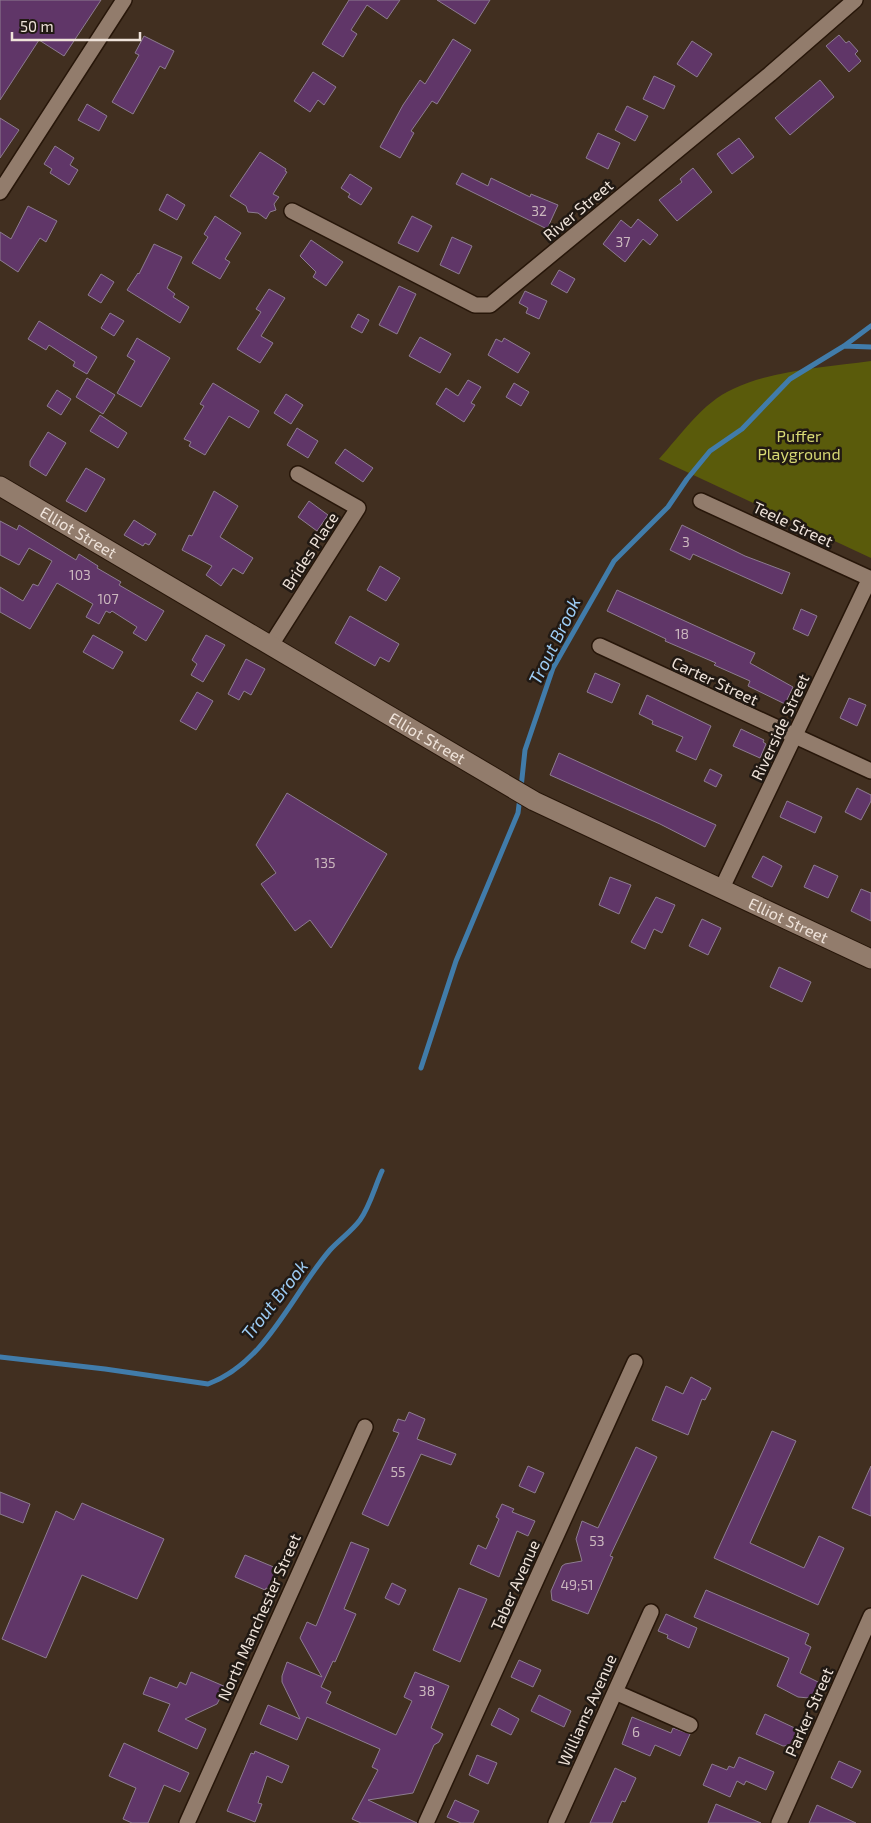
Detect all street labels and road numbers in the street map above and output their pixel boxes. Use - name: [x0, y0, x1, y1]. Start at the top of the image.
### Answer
- street label: River Street: [539, 175, 616, 244]
- street label: Teele Street: [750, 497, 836, 550]
- street label: Elliot Street: [37, 502, 120, 562]
- street label: Brides Place: [277, 508, 342, 593]
- street label: Carter Street: [669, 652, 761, 709]
- street label: Riverside Street: [747, 671, 812, 783]
- street label: Elliot Street: [386, 708, 469, 768]
- street label: Elliot Street: [746, 893, 832, 947]
- street label: North Manchester Street: [213, 1530, 304, 1703]
- street label: Taber Avenue: [486, 1537, 543, 1633]
- street label: Williams Avenue: [553, 1651, 620, 1769]
- street label: Parker Street: [781, 1664, 837, 1759]

